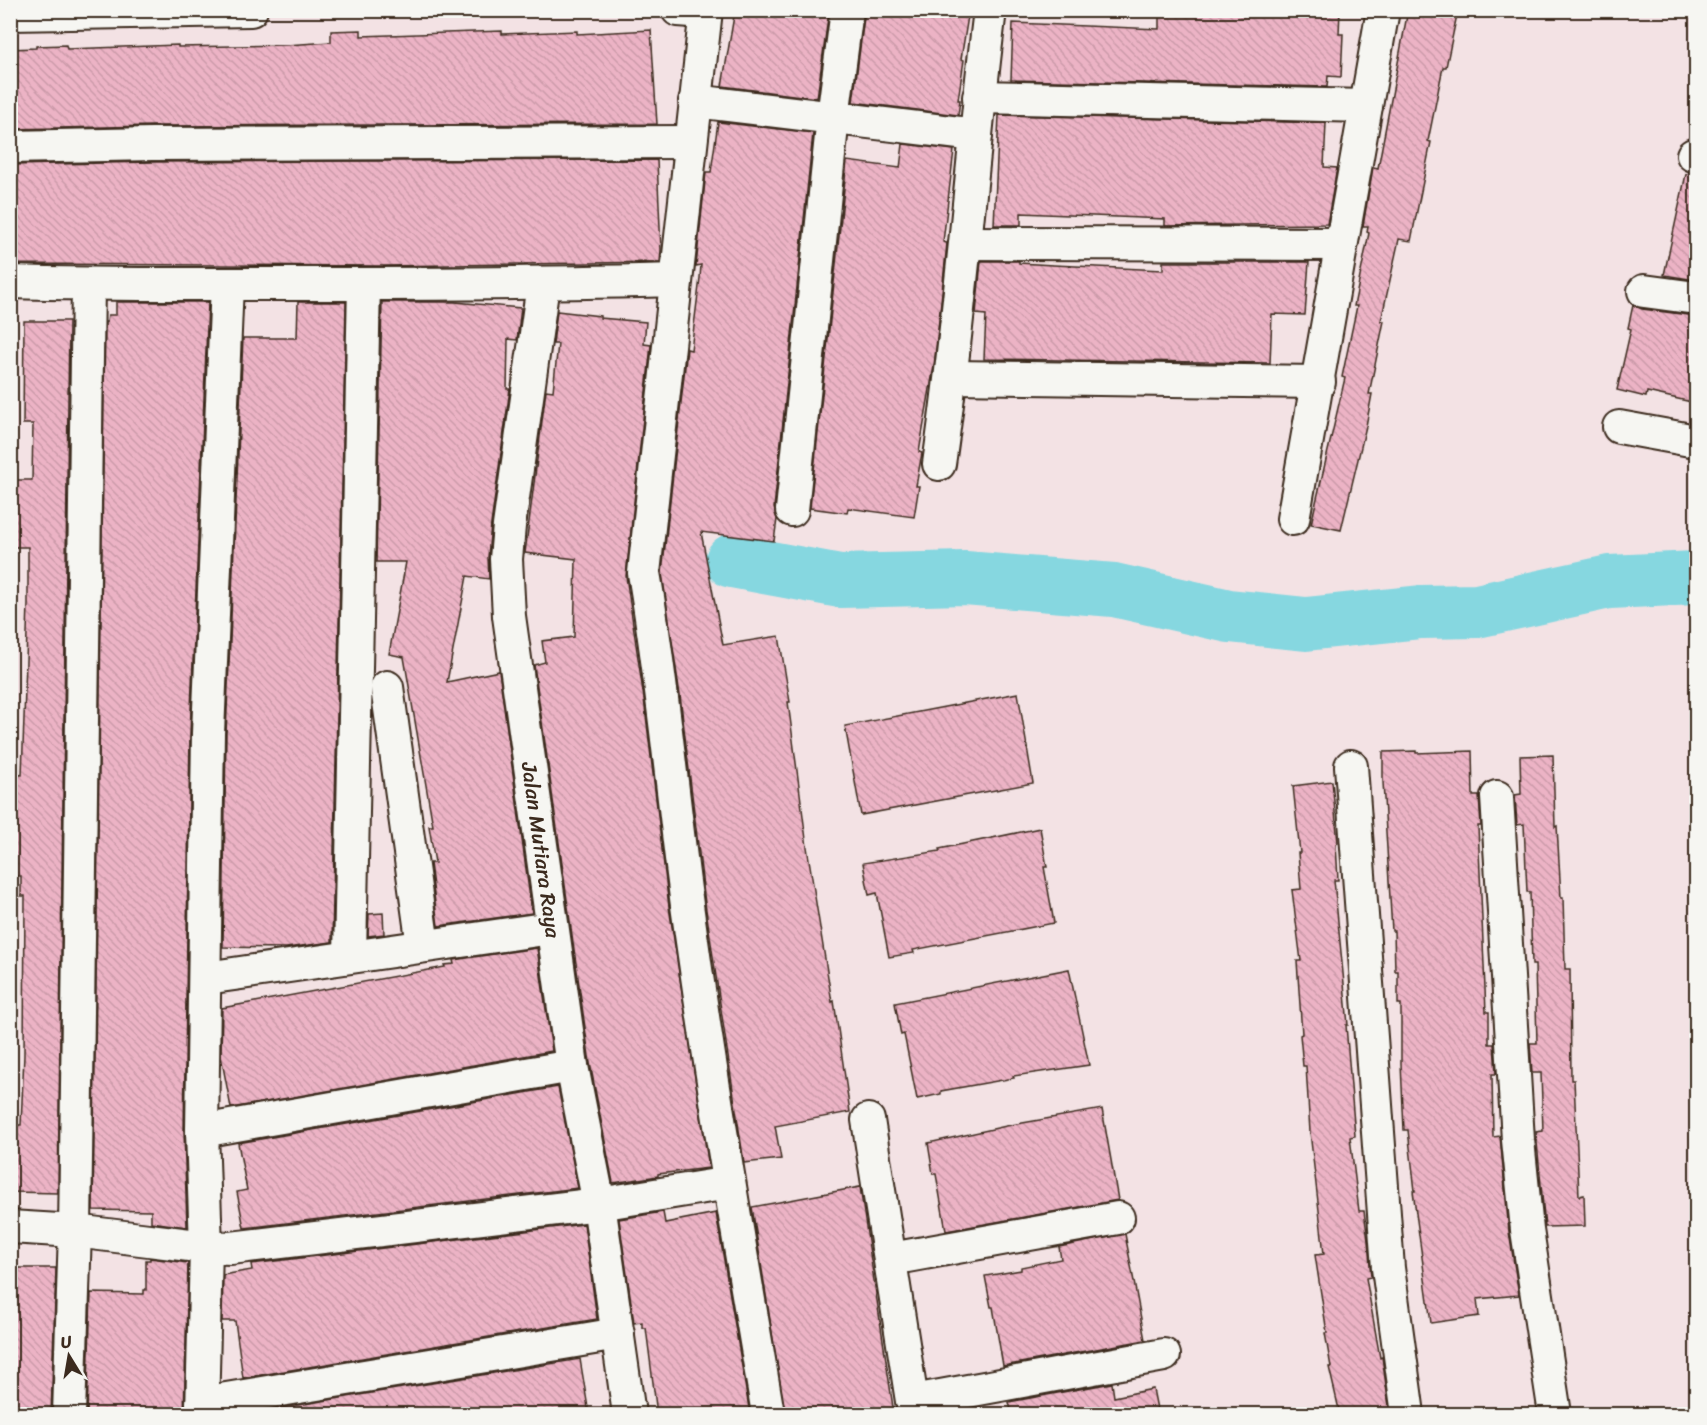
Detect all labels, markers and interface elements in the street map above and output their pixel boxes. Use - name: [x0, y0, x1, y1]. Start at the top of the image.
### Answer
- street label: Jalan Mutiara Raya: [510, 759, 572, 941]
- north arrow: [39, 1326, 99, 1386]
- text: U: [58, 1326, 76, 1357]

